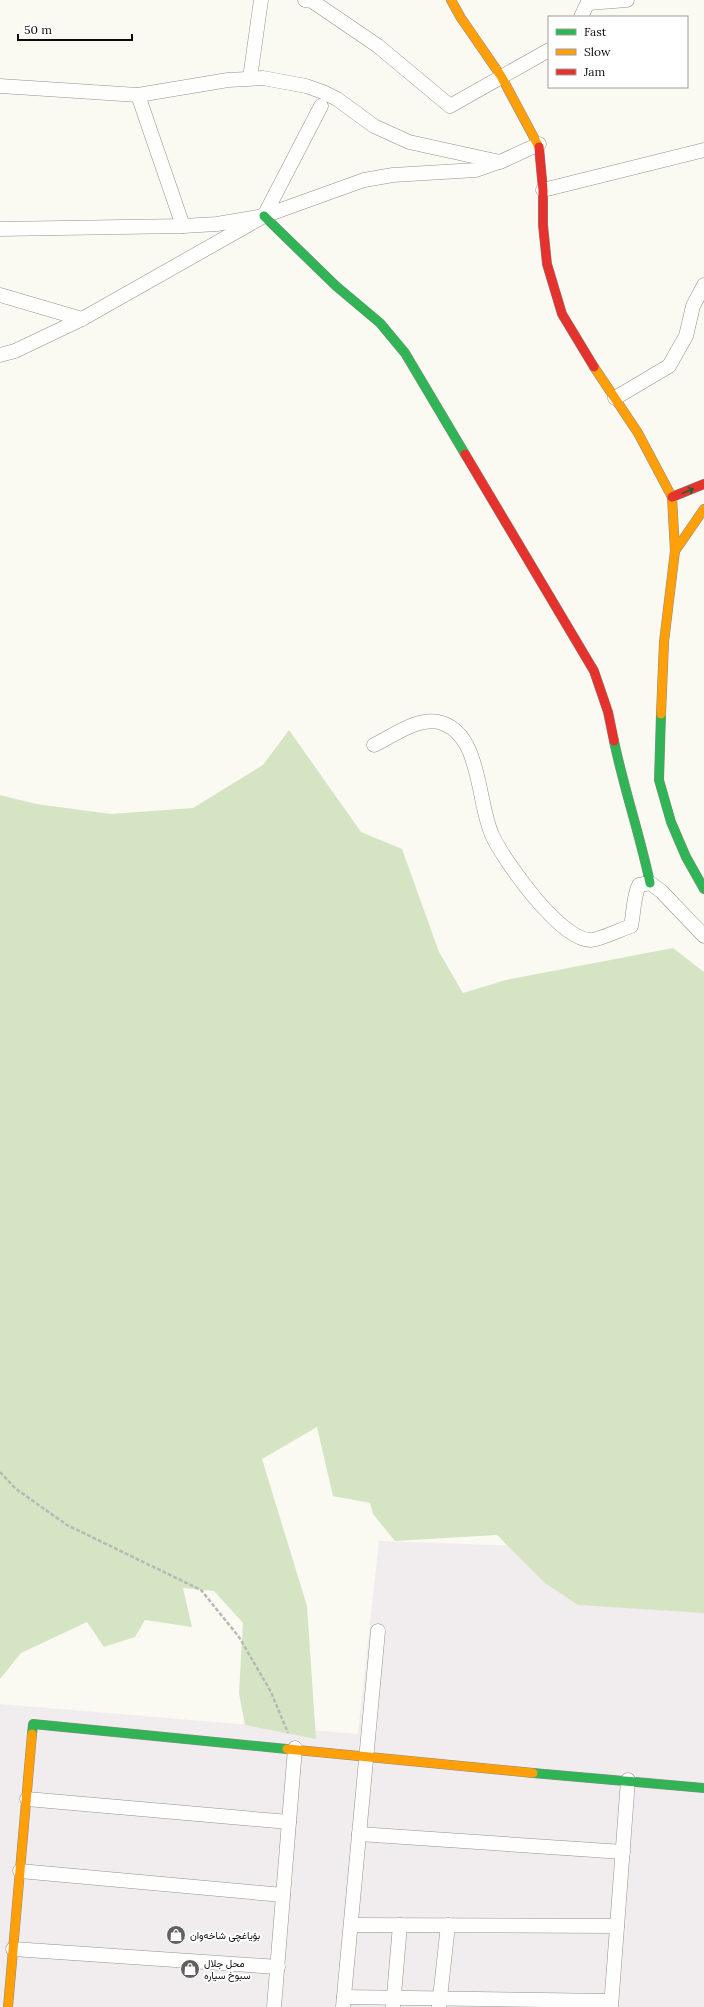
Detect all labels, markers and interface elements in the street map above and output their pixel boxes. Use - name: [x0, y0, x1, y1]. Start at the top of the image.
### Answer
- scale bar: [18, 16, 132, 42]
- legend: [548, 16, 688, 88]
- text: 50 m: [24, 22, 52, 37]
- text: Fast: [584, 24, 607, 39]
- text: Slow: [584, 44, 611, 59]
- text: Jam: [583, 64, 605, 79]
- one-way arrow: [682, 487, 694, 495]
- shop icon: بۆیاغچی شاخەوان: [165, 1924, 187, 1946]
- place label: بۆیاغچی شاخەوان: [190, 1929, 260, 1943]
- place label: محل جلال سبوخ سیارە: [204, 1957, 251, 1982]
- shop icon: محل جلال سبوخ سیارە: [179, 1958, 201, 1980]

